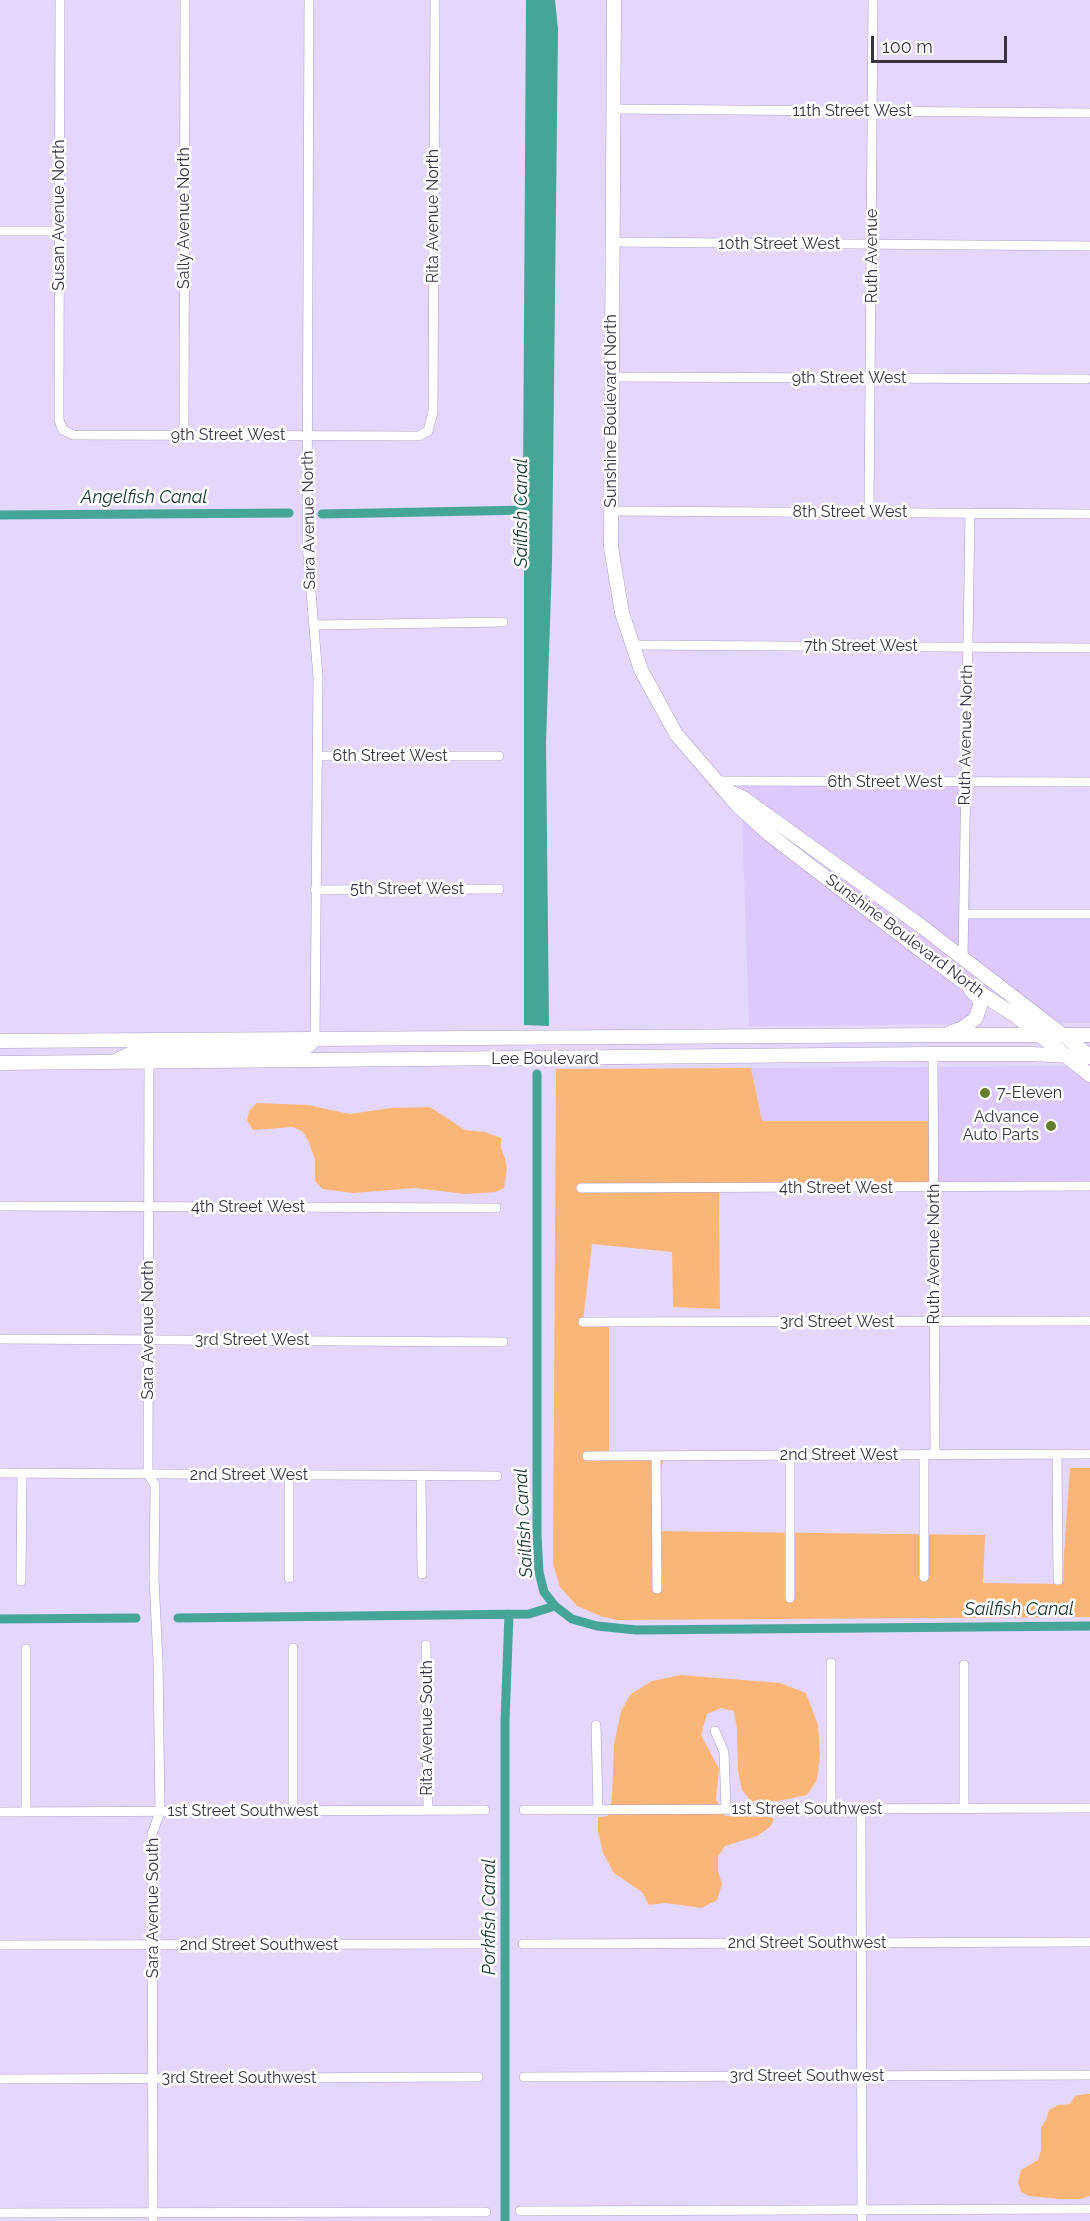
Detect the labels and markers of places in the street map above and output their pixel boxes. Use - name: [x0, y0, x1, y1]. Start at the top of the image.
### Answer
- place label: 7-Eleven: [997, 1083, 1062, 1103]
- marker: 7-Eleven: [978, 1086, 992, 1100]
- place label: Advance Auto Parts: [963, 1107, 1039, 1145]
- marker: Advance Auto Parts: [1044, 1119, 1058, 1133]

